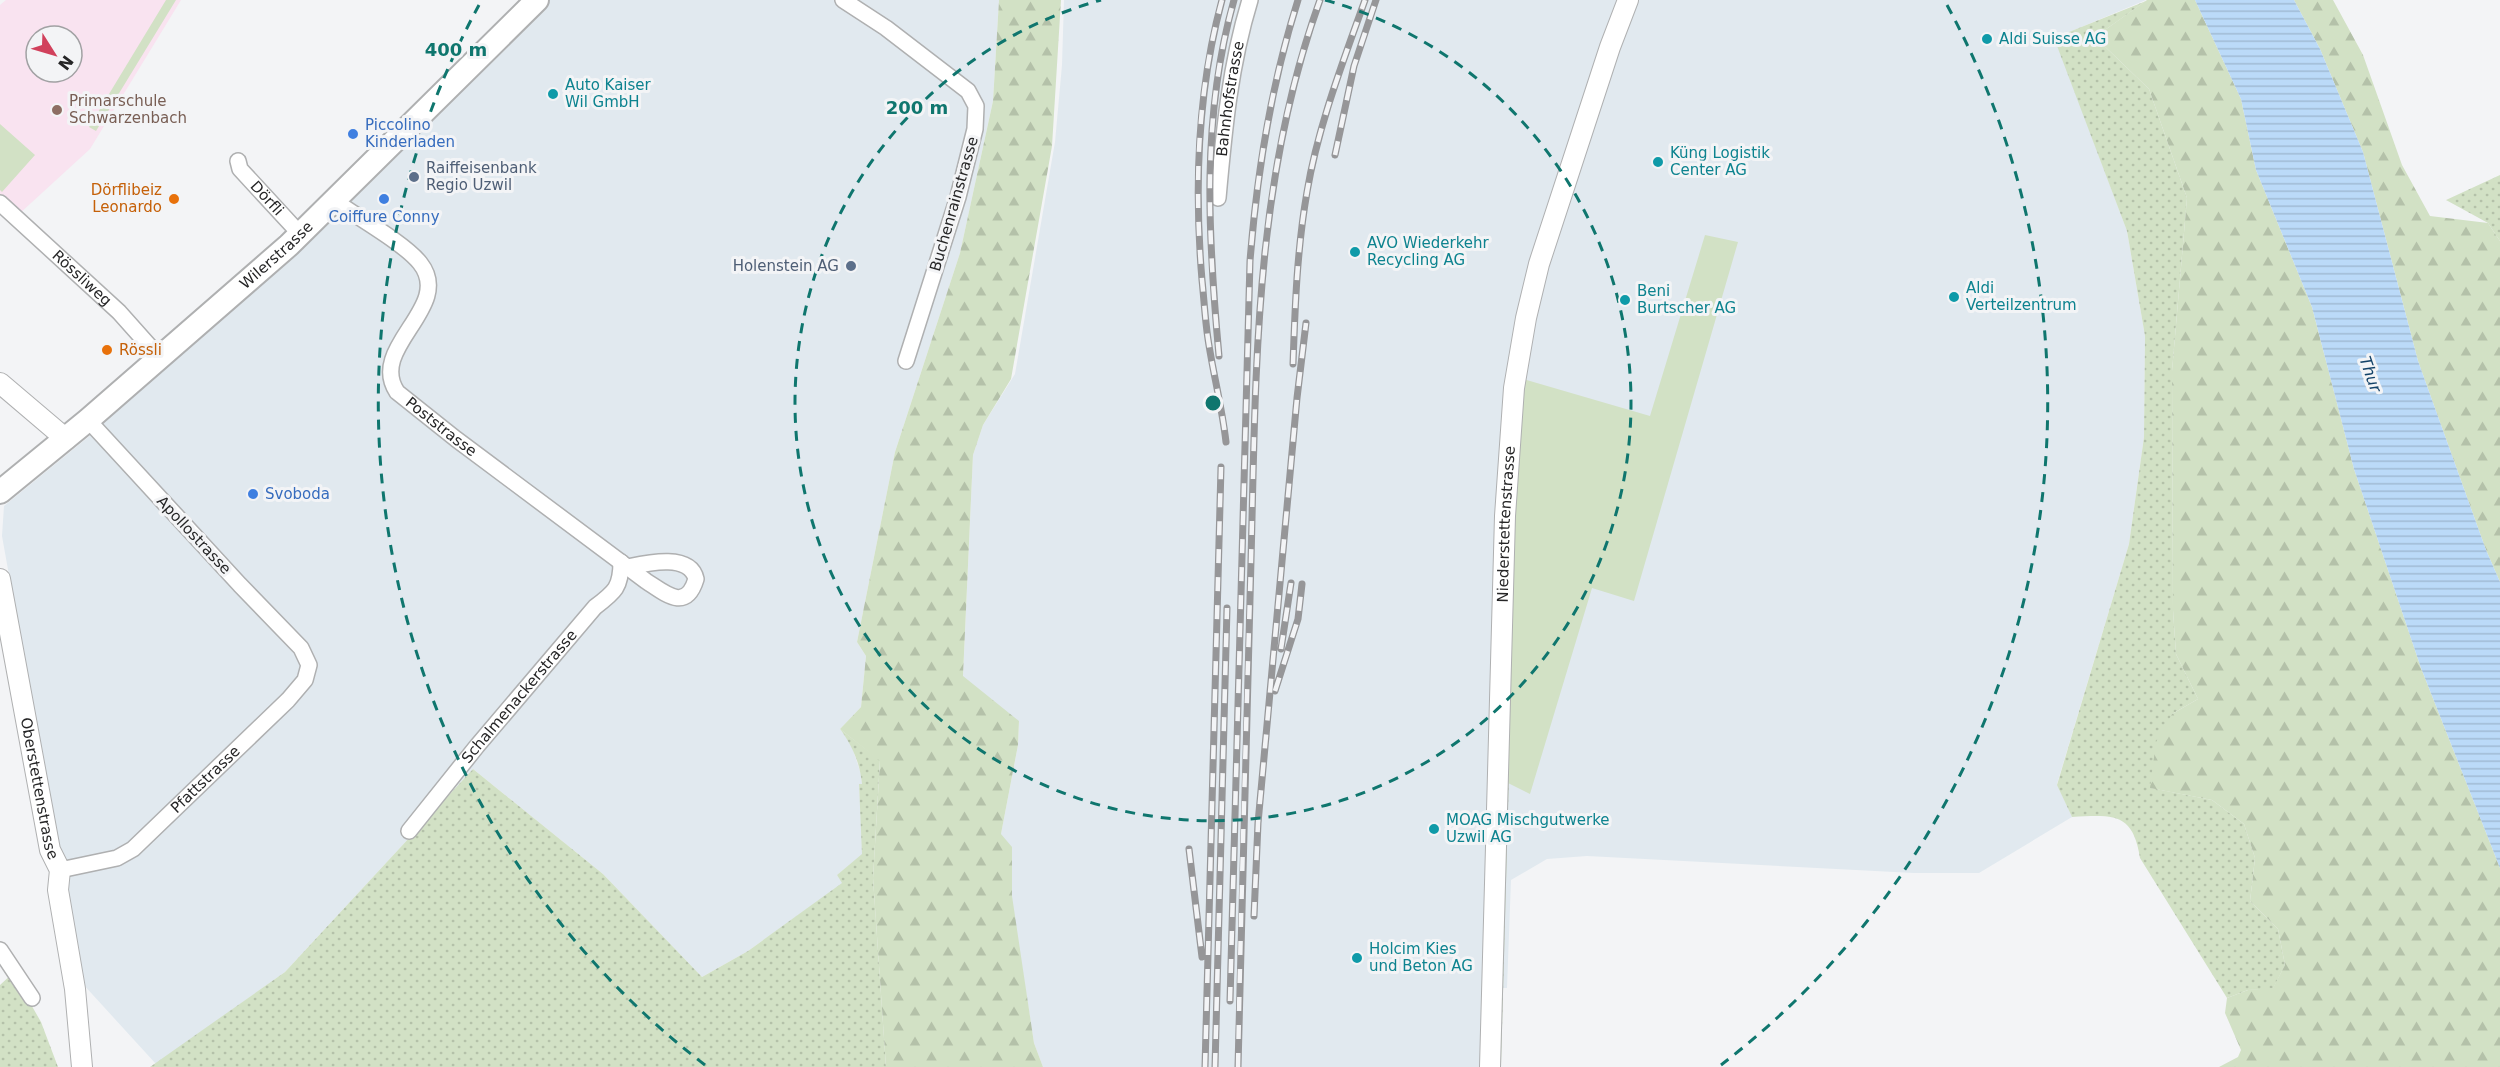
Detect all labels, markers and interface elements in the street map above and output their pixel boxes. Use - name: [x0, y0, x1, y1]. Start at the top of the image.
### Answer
- north arrow: [24, 24, 84, 84]
- place label: Aldi Suisse AG: [1999, 30, 2106, 48]
- marker: Aldi Suisse AG: [1980, 32, 1994, 46]
- text: 400 m: [425, 39, 487, 60]
- street label: Bahnhofstrasse: [1213, 39, 1248, 157]
- text: N: [54, 52, 77, 74]
- place label: Auto Kaiser Wil GmbH: [565, 76, 652, 111]
- marker: Auto Kaiser Wil GmbH: [546, 87, 560, 101]
- place label: Primarschule Schwarzenbach: [69, 92, 187, 127]
- text: 200 m: [886, 97, 948, 118]
- marker: Primarschule Schwarzenbach: [50, 103, 64, 117]
- place label: Piccolino Kinderladen: [365, 116, 455, 151]
- marker: Piccolino Kinderladen: [346, 127, 360, 141]
- street label: Buchenrainstrasse: [926, 135, 982, 273]
- place label: Küng Logistik Center AG: [1670, 144, 1770, 179]
- marker: Küng Logistik Center AG: [1651, 155, 1665, 169]
- place label: Raiffeisenbank Regio Uzwil: [426, 159, 537, 194]
- marker: Raiffeisenbank Regio Uzwil: [407, 170, 421, 184]
- street label: Dörfli: [247, 177, 287, 219]
- place label: Dörflibeiz Leonardo: [91, 181, 162, 216]
- marker: Dörflibeiz Leonardo: [167, 192, 181, 206]
- marker: Coiffure Conny: [377, 192, 391, 206]
- place label: Coiffure Conny: [328, 208, 440, 226]
- street label: Wilerstrasse: [236, 218, 317, 293]
- place label: AVO Wiederkehr Recycling AG: [1367, 234, 1490, 269]
- marker: AVO Wiederkehr Recycling AG: [1348, 245, 1362, 259]
- street label: Rössliweg: [48, 246, 115, 310]
- place label: Holenstein AG: [733, 257, 839, 275]
- marker: Holenstein AG: [844, 259, 858, 273]
- place label: Aldi Verteilzentrum: [1966, 279, 2077, 314]
- place label: Beni Burtscher AG: [1637, 282, 1736, 317]
- marker: Aldi Verteilzentrum: [1947, 290, 1961, 304]
- marker: Beni Burtscher AG: [1618, 293, 1632, 307]
- place label: Rössli: [119, 341, 162, 359]
- marker: Rössli: [100, 343, 114, 357]
- water label: Thur: [2356, 354, 2386, 396]
- street label: Poststrasse: [402, 393, 480, 460]
- centre of rings: [1203, 393, 1223, 413]
- street label: Niederstettenstrasse: [1494, 445, 1519, 603]
- place label: Svoboda: [265, 485, 330, 503]
- marker: Svoboda: [246, 487, 260, 501]
- street label: Apollostrasse: [153, 492, 235, 578]
- street label: Schalmenackerstrasse: [458, 626, 581, 767]
- street label: Oberstettenstrasse: [17, 716, 62, 863]
- street label: Pfattstrasse: [167, 742, 244, 817]
- place label: MOAG Mischgutwerke Uzwil AG: [1446, 811, 1610, 846]
- marker: MOAG Mischgutwerke Uzwil AG: [1427, 822, 1441, 836]
- place label: Holcim Kies und Beton AG: [1369, 940, 1473, 975]
- marker: Holcim Kies und Beton AG: [1350, 951, 1364, 965]

